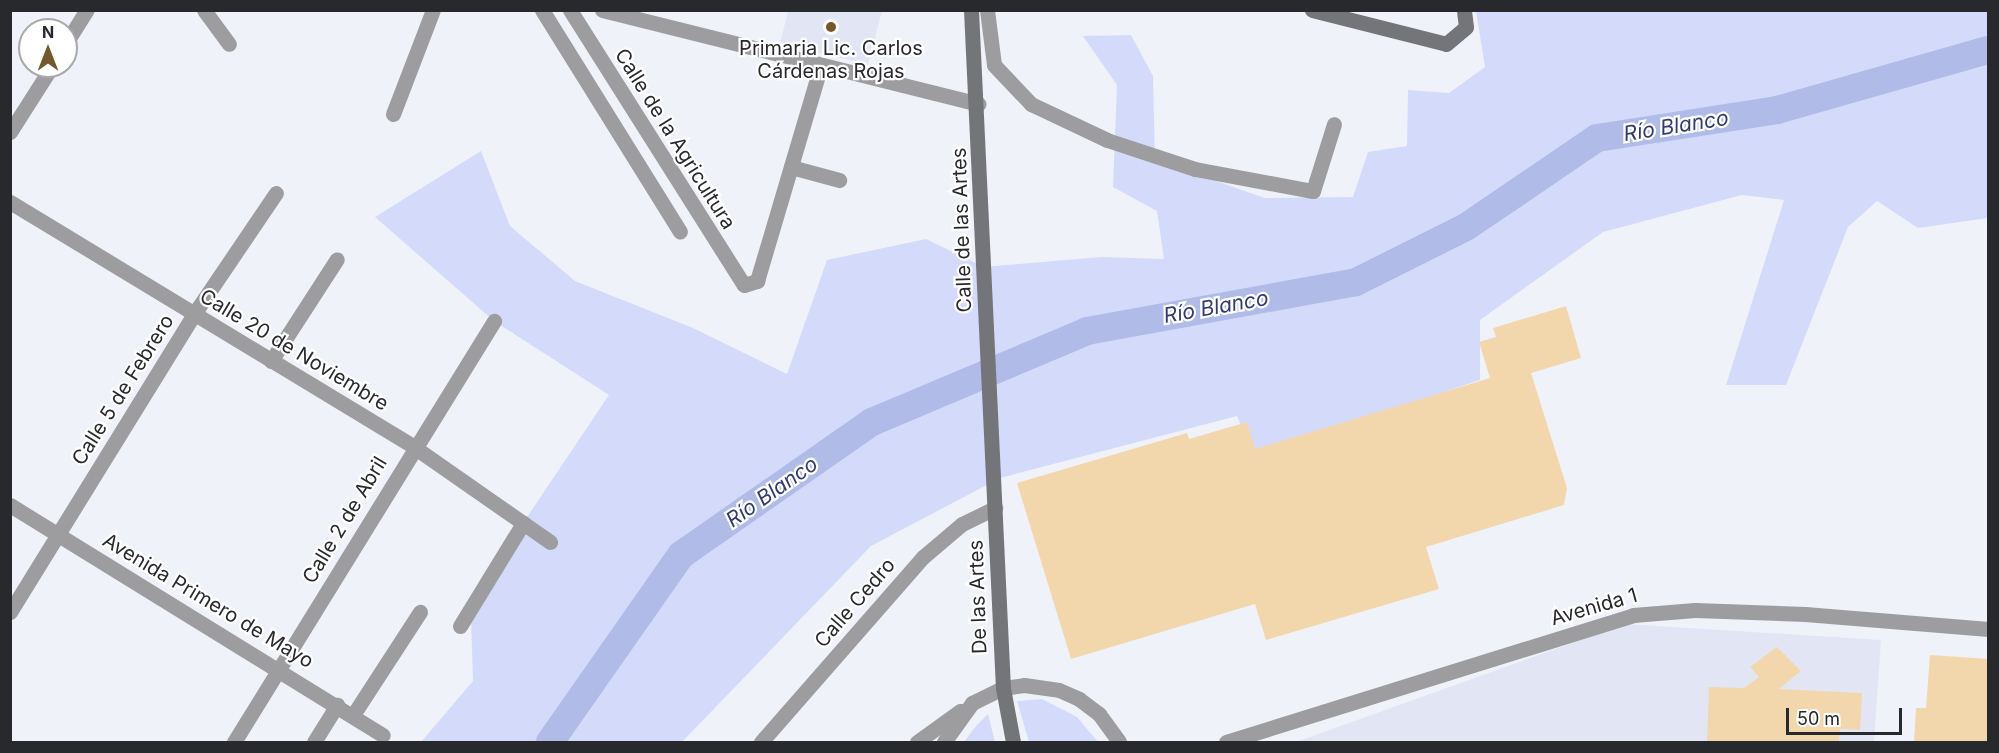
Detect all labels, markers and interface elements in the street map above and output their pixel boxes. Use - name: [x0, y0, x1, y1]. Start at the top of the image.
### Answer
- north arrow: [18, 18, 78, 78]
- marker: Primaria Lic. Carlos Cárdenas Rojas: [824, 20, 838, 34]
- text: N: [42, 22, 54, 42]
- place label: Primaria Lic. Carlos Cárdenas Rojas: [739, 36, 923, 83]
- street label: Calle de la Agricultura: [610, 44, 740, 234]
- water label: Río Blanco: [1622, 105, 1730, 147]
- street label: Calle de las Artes: [947, 147, 977, 313]
- street label: Calle 20 de Noviembre: [195, 284, 393, 416]
- water label: Río Blanco: [1162, 285, 1270, 329]
- street label: Calle 5 de Febrero: [67, 310, 179, 470]
- water label: Río Blanco: [721, 451, 823, 533]
- street label: Calle 2 de Abril: [298, 452, 392, 588]
- street label: Avenida Primero de Mayo: [98, 529, 318, 673]
- street label: De las Artes: [964, 540, 992, 654]
- street label: Calle Cedro: [810, 553, 900, 653]
- street label: Avenida 1: [1548, 583, 1640, 631]
- scale bar: [1789, 696, 1904, 734]
- text: 50 m: [1797, 708, 1840, 729]

